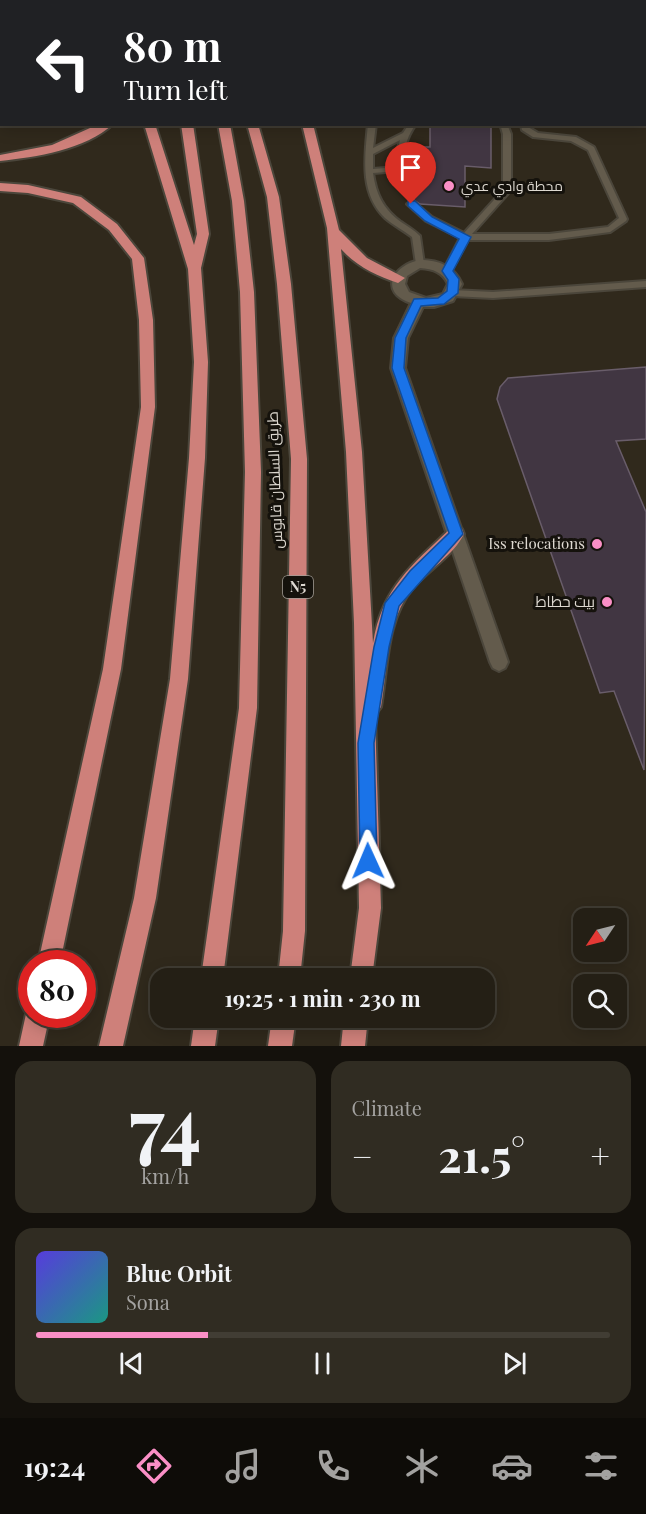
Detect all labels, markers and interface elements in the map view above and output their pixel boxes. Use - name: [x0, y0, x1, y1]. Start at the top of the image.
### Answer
- text: 80 m: [123, 17, 221, 73]
- icon: left: [24, 24, 102, 102]
- text: Turn left: [123, 71, 227, 107]
- pin: [385, 142, 436, 204]
- icon: arrive: [394, 151, 427, 184]
- place label: محطة وادي عدي: [461, 176, 563, 198]
- marker: محطة وادي عدي: [442, 179, 456, 193]
- street label: طريق السلطان قابوس: [262, 411, 287, 549]
- place label: Iss relocations: [488, 533, 585, 553]
- marker: Iss relocations: [590, 537, 604, 551]
- road number: N5: [283, 576, 313, 598]
- place label: بيت حطاط: [535, 591, 595, 611]
- marker: بيت حطاط: [600, 595, 614, 609]
- position arrow: [336, 829, 400, 893]
- north arrow: [573, 908, 627, 962]
- map controls: [573, 908, 627, 1028]
- speed limit sign: 80: [18, 950, 96, 1028]
- button: search: [573, 974, 627, 1028]
- text: 19:25 · 1 min · 230 m: [224, 983, 421, 1013]
- text: 74: [129, 1071, 202, 1175]
- text: Climate: [352, 1094, 422, 1121]
- text: 21.5°: [438, 1124, 525, 1184]
- text: −: [352, 1133, 373, 1177]
- text: +: [591, 1133, 610, 1177]
- text: km/h: [141, 1162, 189, 1189]
- text: Blue Orbit: [126, 1258, 232, 1288]
- text: Sona: [126, 1288, 170, 1315]
- icon: previous: [115, 1347, 148, 1380]
- icon: pause: [306, 1347, 339, 1380]
- icon: next: [498, 1347, 531, 1380]
- icon: directions: [133, 1445, 175, 1487]
- icon: music: [222, 1445, 264, 1487]
- icon: phone: [312, 1445, 354, 1487]
- icon: climate: [401, 1445, 443, 1487]
- icon: car: [491, 1445, 533, 1487]
- icon: filters: [580, 1445, 622, 1487]
- text: 19:24: [24, 1448, 85, 1484]

